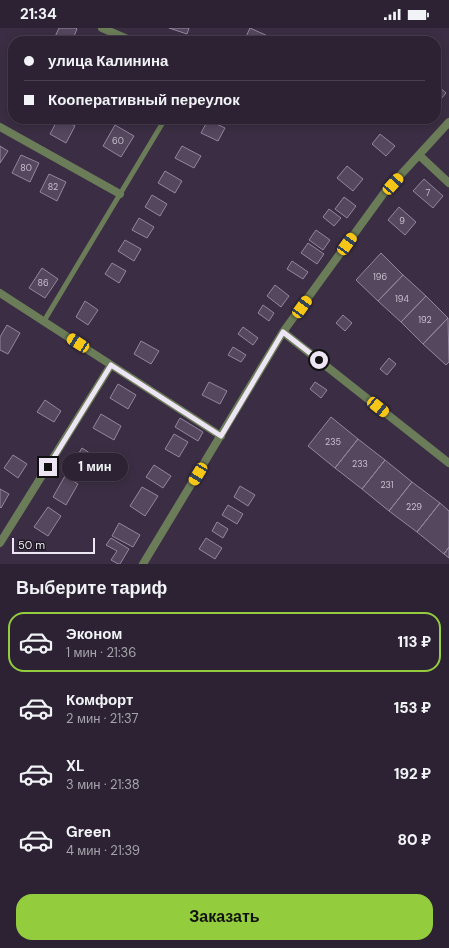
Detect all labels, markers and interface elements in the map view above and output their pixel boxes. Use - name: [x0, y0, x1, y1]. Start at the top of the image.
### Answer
- text: 21:34: [20, 4, 57, 24]
- text: улица Калинина: [48, 51, 168, 71]
- text: Кооперативный переулок: [48, 90, 240, 110]
- house number: 60: [112, 135, 124, 147]
- house number: 80: [20, 162, 32, 174]
- car: [381, 171, 405, 197]
- house number: 82: [48, 181, 58, 193]
- house number: 7: [426, 187, 431, 199]
- house number: 9: [399, 215, 405, 227]
- car: [335, 231, 359, 257]
- house number: 196: [373, 271, 387, 283]
- house number: 86: [37, 277, 49, 289]
- house number: 194: [395, 293, 409, 305]
- car: [290, 294, 314, 320]
- house number: 192: [418, 314, 432, 326]
- car: [65, 331, 91, 355]
- route start: [310, 351, 328, 369]
- car: [365, 395, 391, 419]
- house number: 235: [325, 436, 341, 448]
- callout: 1 мин: [62, 453, 128, 481]
- route end: [39, 458, 57, 476]
- text: 1 мин: [78, 458, 112, 475]
- house number: 233: [352, 458, 368, 470]
- car: [187, 461, 209, 487]
- house number: 231: [380, 479, 394, 491]
- house number: 229: [406, 501, 422, 513]
- scale bar: [12, 536, 95, 555]
- text: 50 m: [18, 538, 45, 552]
- text: Выберите тариф: [16, 576, 167, 600]
- icon: car: [18, 624, 54, 660]
- text: Эконом: [66, 624, 122, 644]
- text: 113 ₽: [398, 632, 431, 652]
- text: 1 мин · 21:36: [66, 644, 136, 661]
- icon: car: [18, 690, 54, 726]
- text: Комфорт: [66, 690, 133, 710]
- text: 153 ₽: [394, 698, 431, 718]
- text: 2 мин · 21:37: [66, 710, 138, 727]
- icon: car: [18, 756, 54, 792]
- text: XL: [66, 756, 84, 776]
- text: 192 ₽: [394, 764, 431, 784]
- text: 3 мин · 21:38: [66, 776, 140, 793]
- icon: car: [18, 822, 54, 858]
- text: Green: [66, 822, 111, 842]
- text: 80 ₽: [398, 830, 431, 850]
- text: 4 мин · 21:39: [66, 842, 140, 859]
- button: Заказать: [16, 894, 433, 940]

